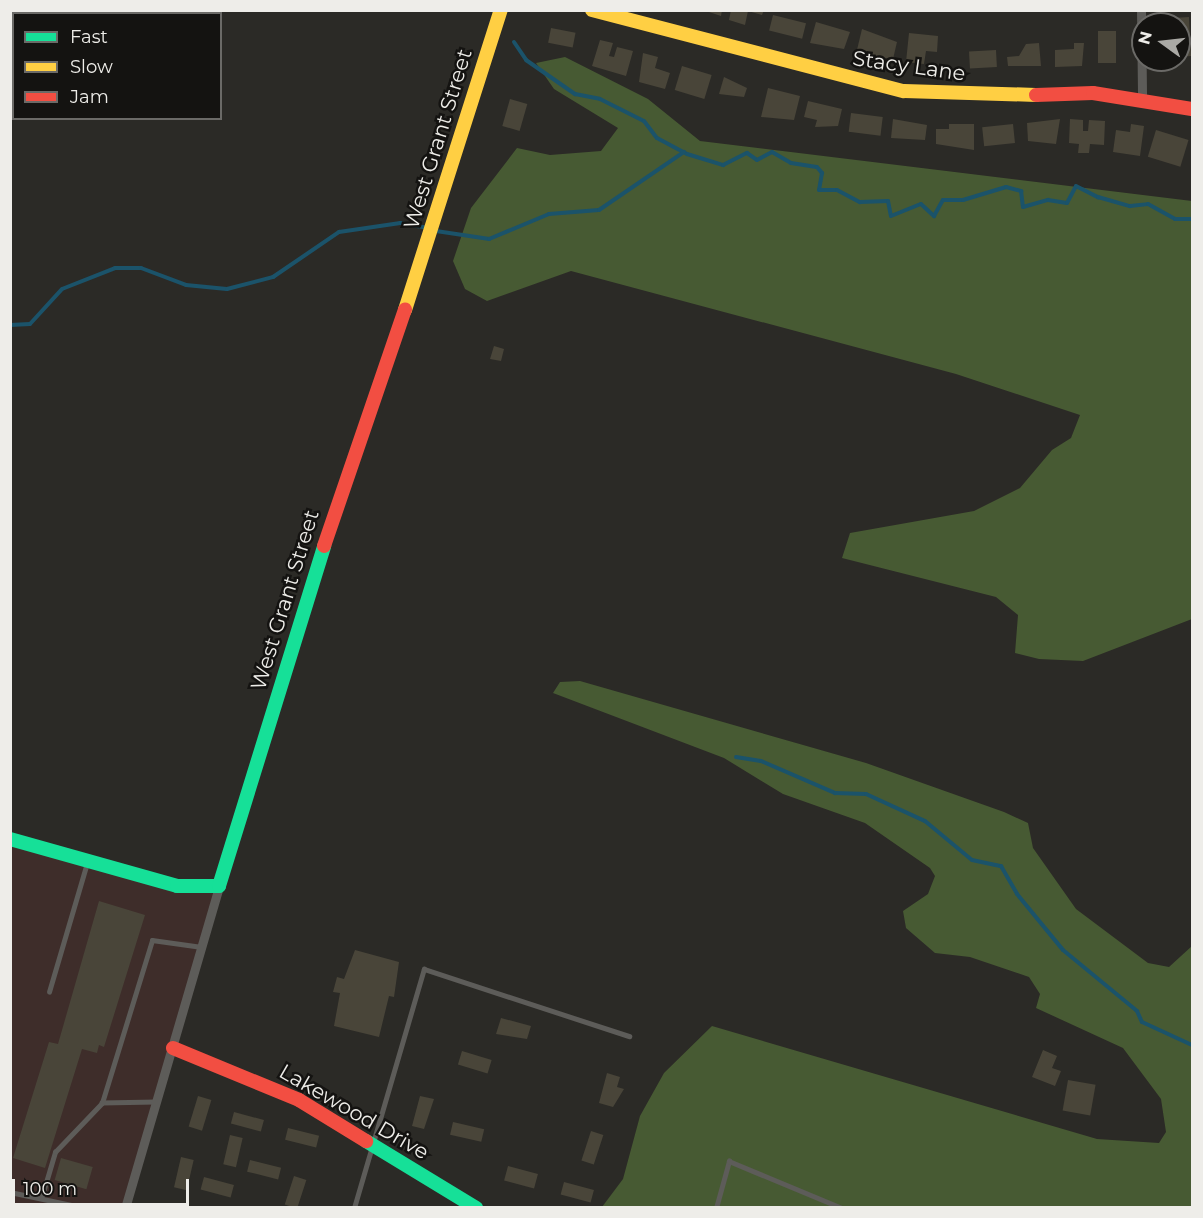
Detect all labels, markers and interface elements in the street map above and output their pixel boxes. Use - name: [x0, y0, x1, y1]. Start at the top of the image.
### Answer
- legend: [12, 12, 222, 120]
- north arrow: [1131, 12, 1191, 72]
- text: Fast: [70, 26, 108, 48]
- text: N: [1134, 29, 1156, 46]
- street label: West Grant Street: [399, 46, 477, 232]
- street label: Stacy Lane: [851, 46, 967, 86]
- text: Slow: [70, 56, 113, 78]
- text: Jam: [70, 86, 109, 108]
- street label: West Grant Street: [246, 507, 324, 693]
- street label: Lakewood Drive: [275, 1059, 433, 1165]
- scale bar: [15, 1167, 192, 1205]
- text: 100 m: [23, 1178, 77, 1200]

